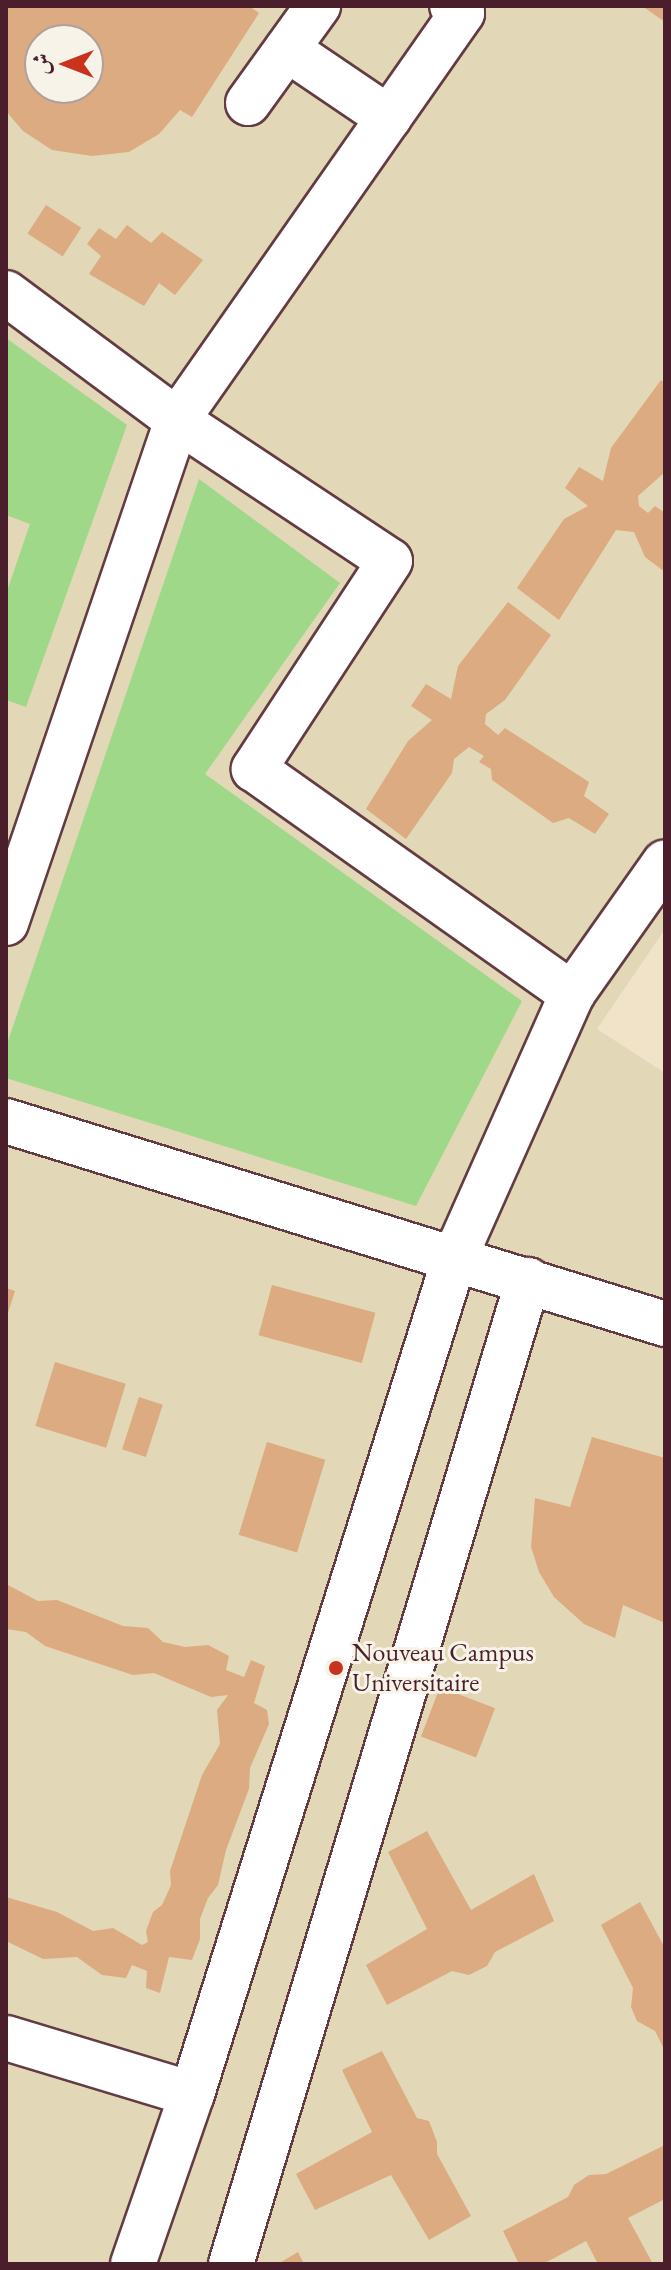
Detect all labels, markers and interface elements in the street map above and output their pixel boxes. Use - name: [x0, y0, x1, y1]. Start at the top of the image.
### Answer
- north arrow: [24, 24, 104, 104]
- text: ش: [27, 53, 56, 75]
- place label: Nouveau Campus Universitaire: [352, 1637, 534, 1698]
- marker: Nouveau Campus Universitaire: [327, 1659, 345, 1677]

